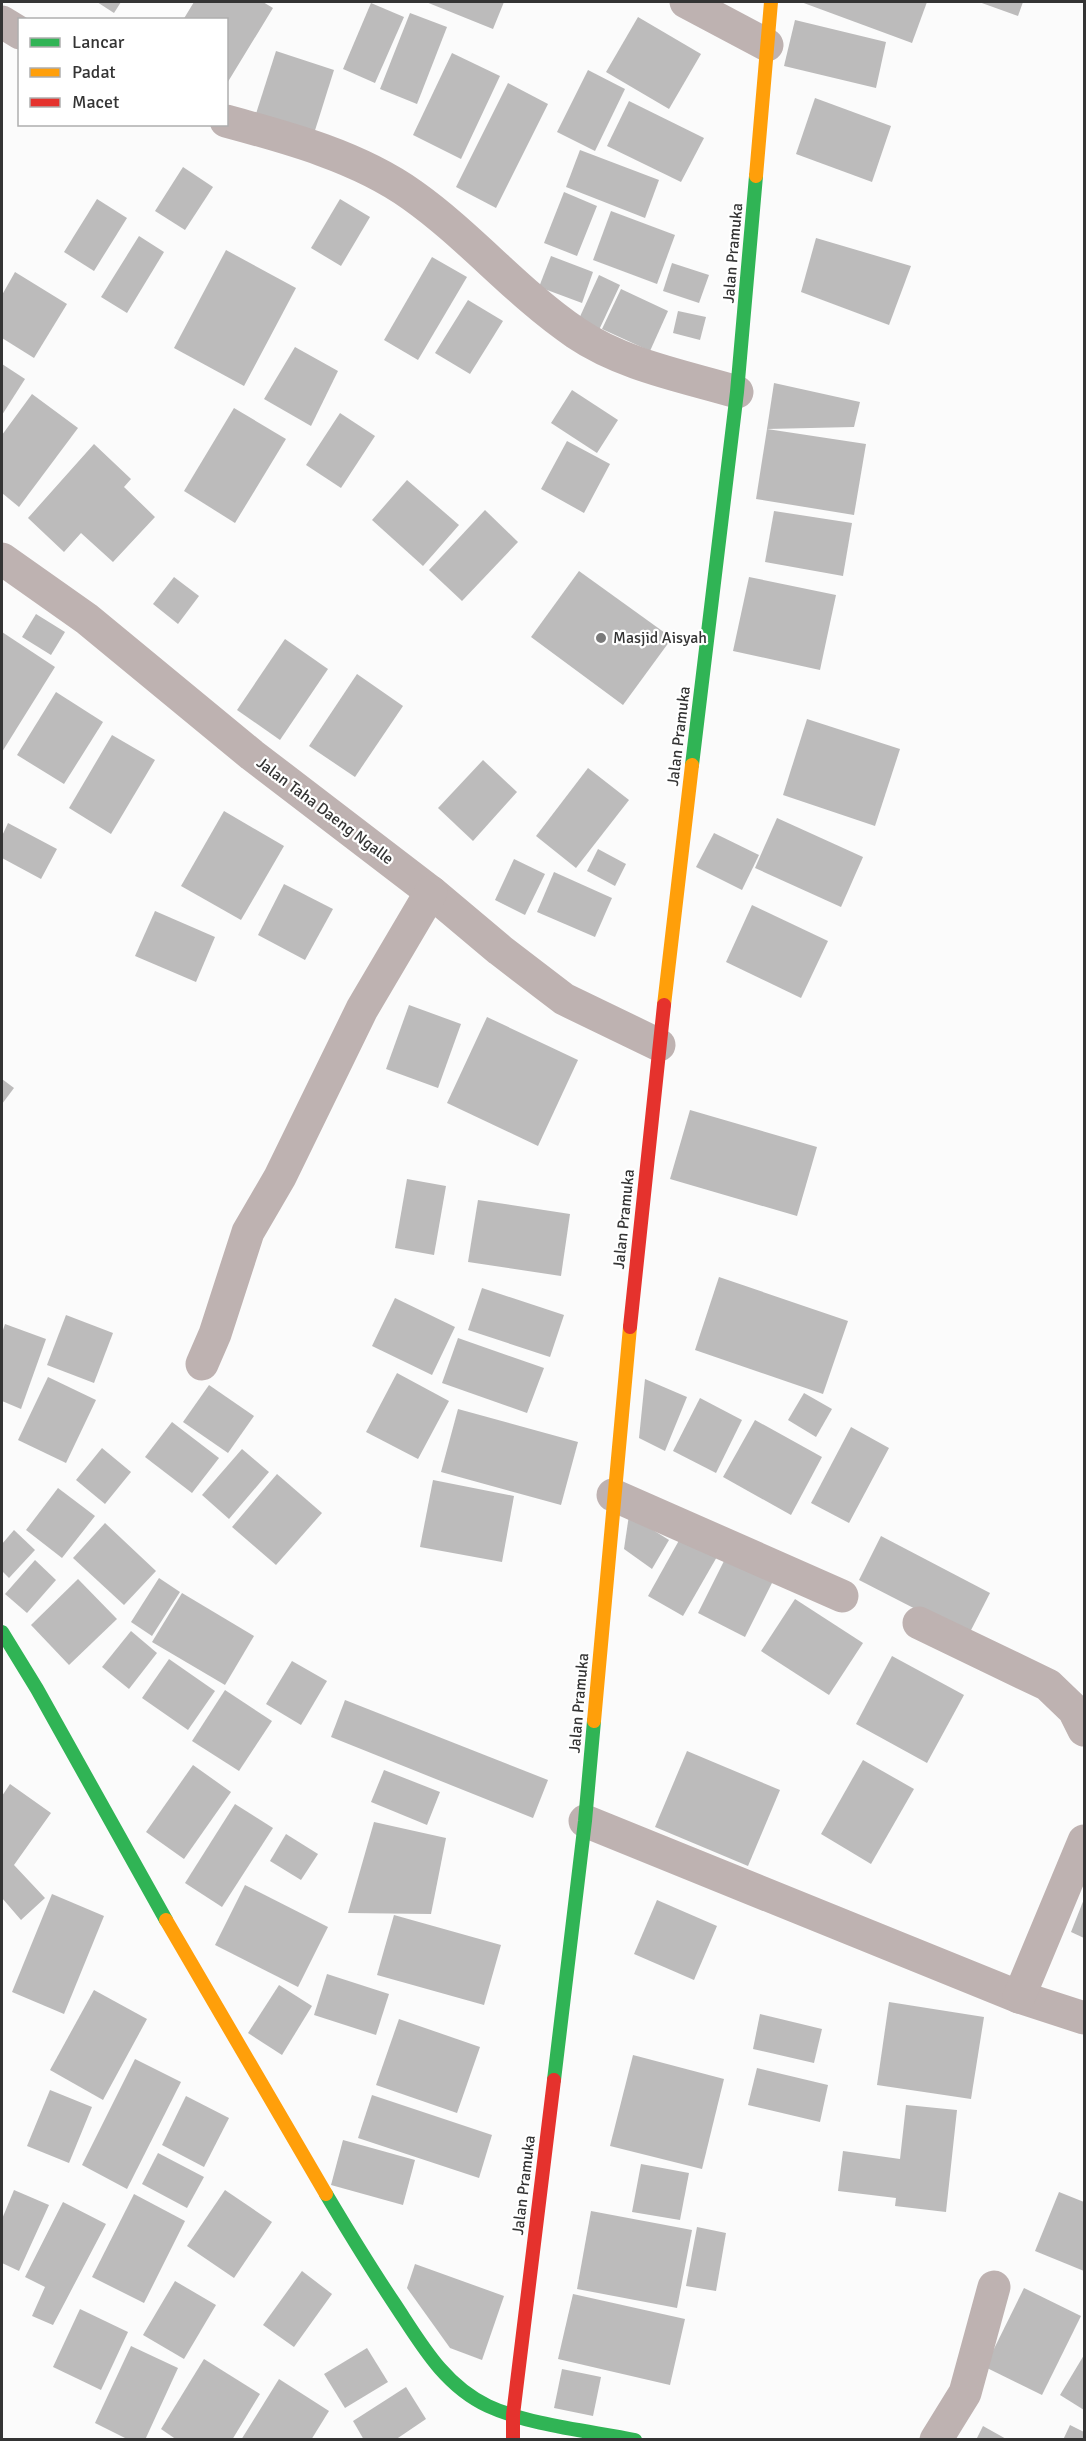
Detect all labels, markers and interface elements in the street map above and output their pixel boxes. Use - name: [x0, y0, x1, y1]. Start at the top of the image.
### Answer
- legend: [18, 18, 228, 126]
- text: Lancar: [72, 31, 125, 53]
- text: Padat: [72, 61, 116, 83]
- text: Macet: [72, 91, 119, 113]
- street label: Jalan Pramuka: [719, 202, 747, 304]
- place label: Masjid Aisyah: [613, 628, 707, 648]
- marker: Masjid Aisyah: [594, 631, 608, 645]
- street label: Jalan Pramuka: [663, 685, 695, 787]
- street label: Jalan Taha Daeng Ngalle: [252, 753, 398, 869]
- street label: Jalan Pramuka: [609, 1168, 639, 1270]
- street label: Jalan Pramuka: [565, 1652, 593, 1754]
- street label: Jalan Pramuka: [508, 2134, 540, 2236]

